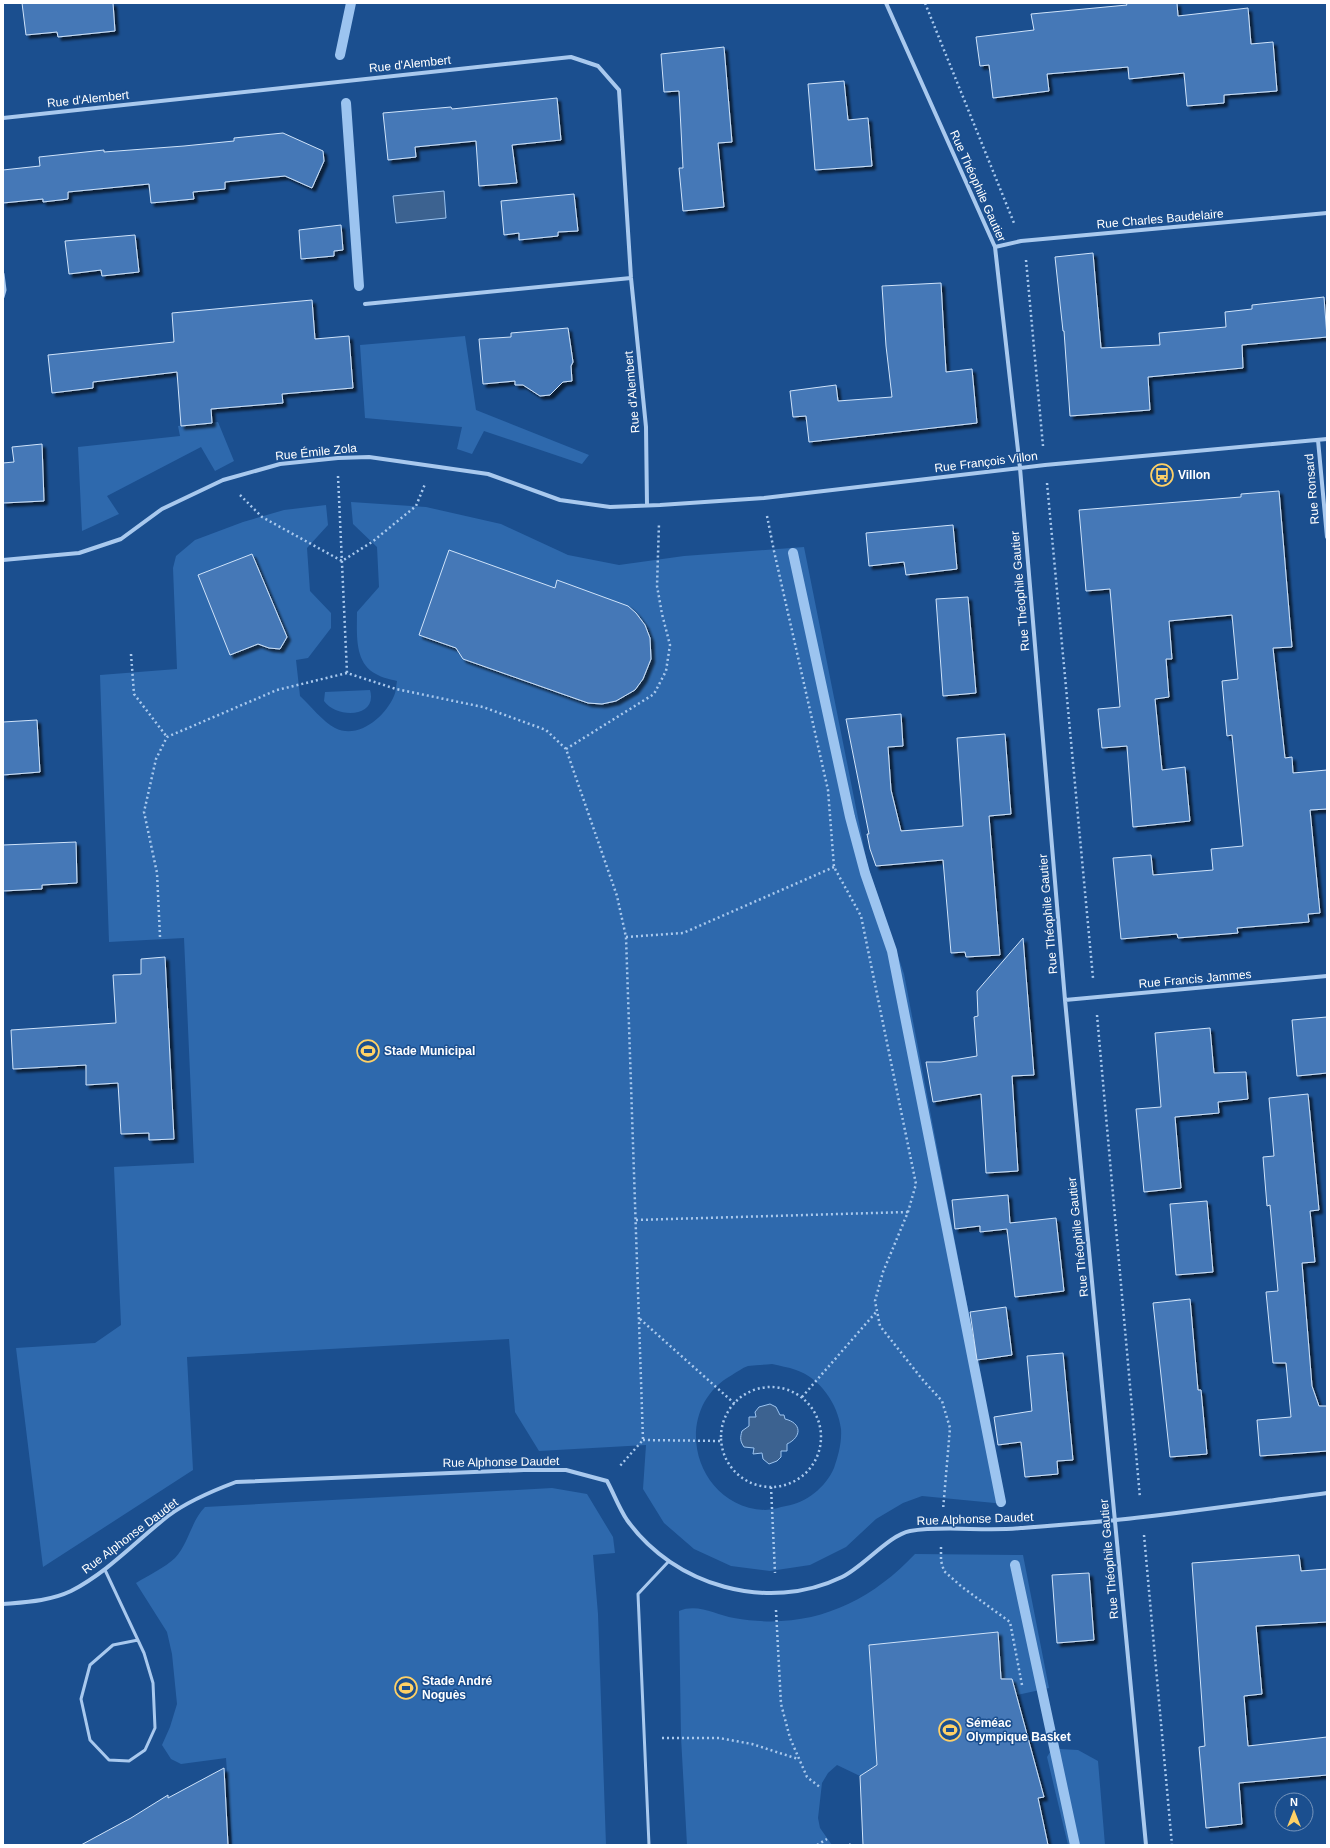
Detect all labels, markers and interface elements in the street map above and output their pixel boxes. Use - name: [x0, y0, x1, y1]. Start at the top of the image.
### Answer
- street label: Rue d'Alembert: [368, 53, 452, 75]
- street label: Rue d'Alembert: [46, 88, 130, 110]
- street label: Rue Théophile Gautier: [947, 128, 1009, 244]
- street label: Rue Charles Baudelaire: [1096, 206, 1224, 232]
- street label: Rue d'Alembert: [621, 350, 643, 434]
- street label: Rue Émile Zola: [274, 440, 358, 463]
- street label: Rue François Villon: [934, 449, 1038, 475]
- street label: Rue Ronsard: [1302, 453, 1322, 525]
- bus stop icon: Villon: [1149, 462, 1175, 488]
- place label: Villon: [1178, 468, 1210, 482]
- street label: Rue Théophile Gautier: [1008, 530, 1032, 652]
- street label: Rue Théophile Gautier: [1036, 853, 1060, 975]
- street label: Rue Francis Jammes: [1138, 967, 1252, 991]
- sports icon: Stade Municipal: [355, 1038, 381, 1064]
- place label: Stade Municipal: [384, 1044, 475, 1058]
- street label: Rue Théophile Gautier: [1065, 1176, 1091, 1298]
- street label: Rue Alphonse Daudet: [443, 1454, 560, 1470]
- street label: Rue Alphonse Daudet: [79, 1495, 181, 1577]
- street label: Rue Théophile Gautier: [1097, 1498, 1121, 1620]
- street label: Rue Alphonse Daudet: [916, 1510, 1034, 1528]
- place label: Stade André Noguès: [422, 1674, 493, 1702]
- sports icon: Stade André Noguès: [393, 1675, 419, 1701]
- place label: Séméac Olympique Basket: [966, 1716, 1071, 1744]
- sports icon: Séméac Olympique Basket: [937, 1717, 963, 1743]
- north arrow: [1274, 1792, 1314, 1832]
- text: N: [1290, 1796, 1298, 1808]

